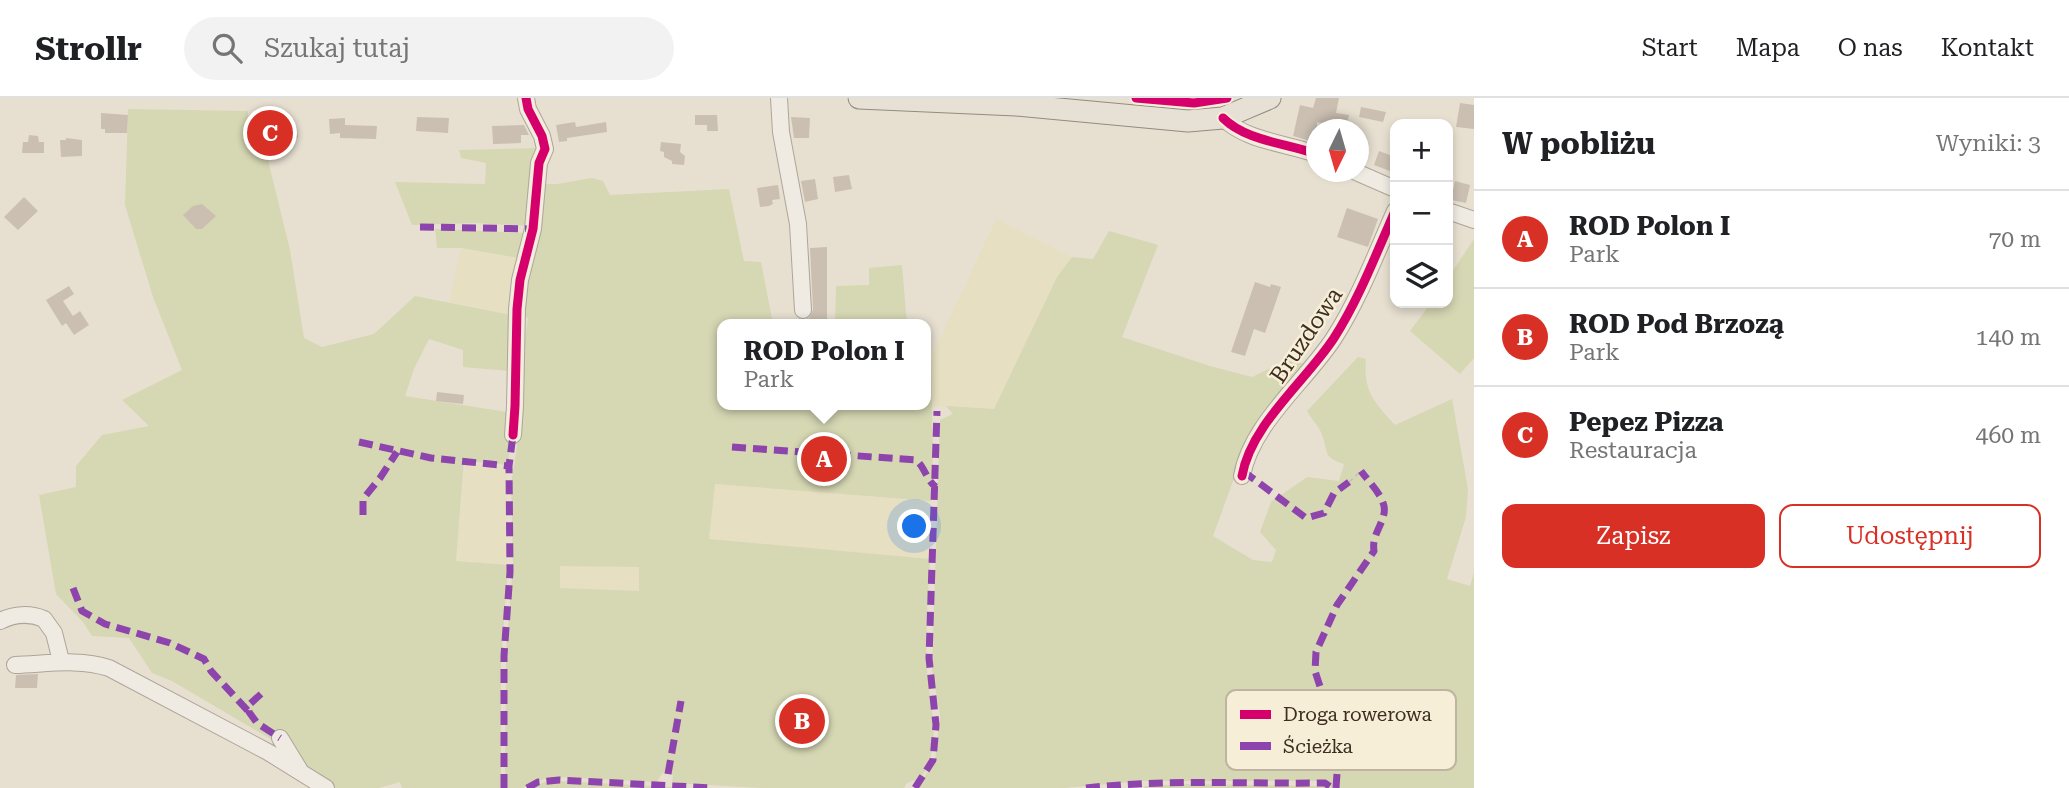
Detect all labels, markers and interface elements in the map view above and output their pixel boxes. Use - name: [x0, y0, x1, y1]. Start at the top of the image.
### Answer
- search box: [184, 17, 674, 80]
- text: Strollr: [35, 29, 142, 68]
- icon: search: [208, 29, 246, 67]
- text: Szukaj tutaj: [264, 33, 410, 63]
- text: Start: [1642, 34, 1698, 62]
- text: Mapa: [1736, 34, 1800, 62]
- text: O nas: [1838, 34, 1903, 62]
- text: Kontakt: [1941, 34, 2034, 62]
- pin: C: [247, 107, 293, 159]
- north arrow: [1306, 119, 1369, 182]
- map controls: [1390, 119, 1453, 308]
- button: +: [1390, 119, 1453, 182]
- text: W pobliżu: [1502, 126, 1655, 161]
- text: Wyniki: 3: [1936, 130, 2041, 157]
- button: −: [1390, 182, 1453, 245]
- text: ROD Polon I: [1569, 211, 1730, 241]
- text: A: [1517, 226, 1533, 253]
- text: 70 m: [1988, 226, 2041, 253]
- text: Park: [1569, 241, 1620, 268]
- button: layers: [1390, 245, 1453, 308]
- street label: Bruzdowa: [1265, 282, 1349, 388]
- text: ROD Pod Brzozą: [1569, 309, 1784, 339]
- popup: [717, 319, 931, 410]
- text: B: [1517, 324, 1533, 351]
- text: 140 m: [1976, 324, 2041, 351]
- text: ROD Polon I: [743, 336, 905, 366]
- text: Park: [1569, 339, 1620, 366]
- text: Park: [743, 366, 794, 393]
- text: Pepez Pizza: [1569, 407, 1723, 437]
- text: C: [1517, 422, 1533, 449]
- text: 460 m: [1976, 422, 2041, 449]
- pin: A: [801, 433, 847, 485]
- text: Restauracja: [1569, 437, 1697, 464]
- button: Zapisz: [1502, 504, 1765, 568]
- button: Udostępnij: [1779, 504, 2041, 568]
- your location: [897, 509, 931, 543]
- legend: [1226, 690, 1456, 770]
- pin: B: [779, 695, 825, 747]
- text: Droga rowerowa: [1283, 703, 1432, 726]
- text: Ścieżka: [1283, 735, 1354, 758]

